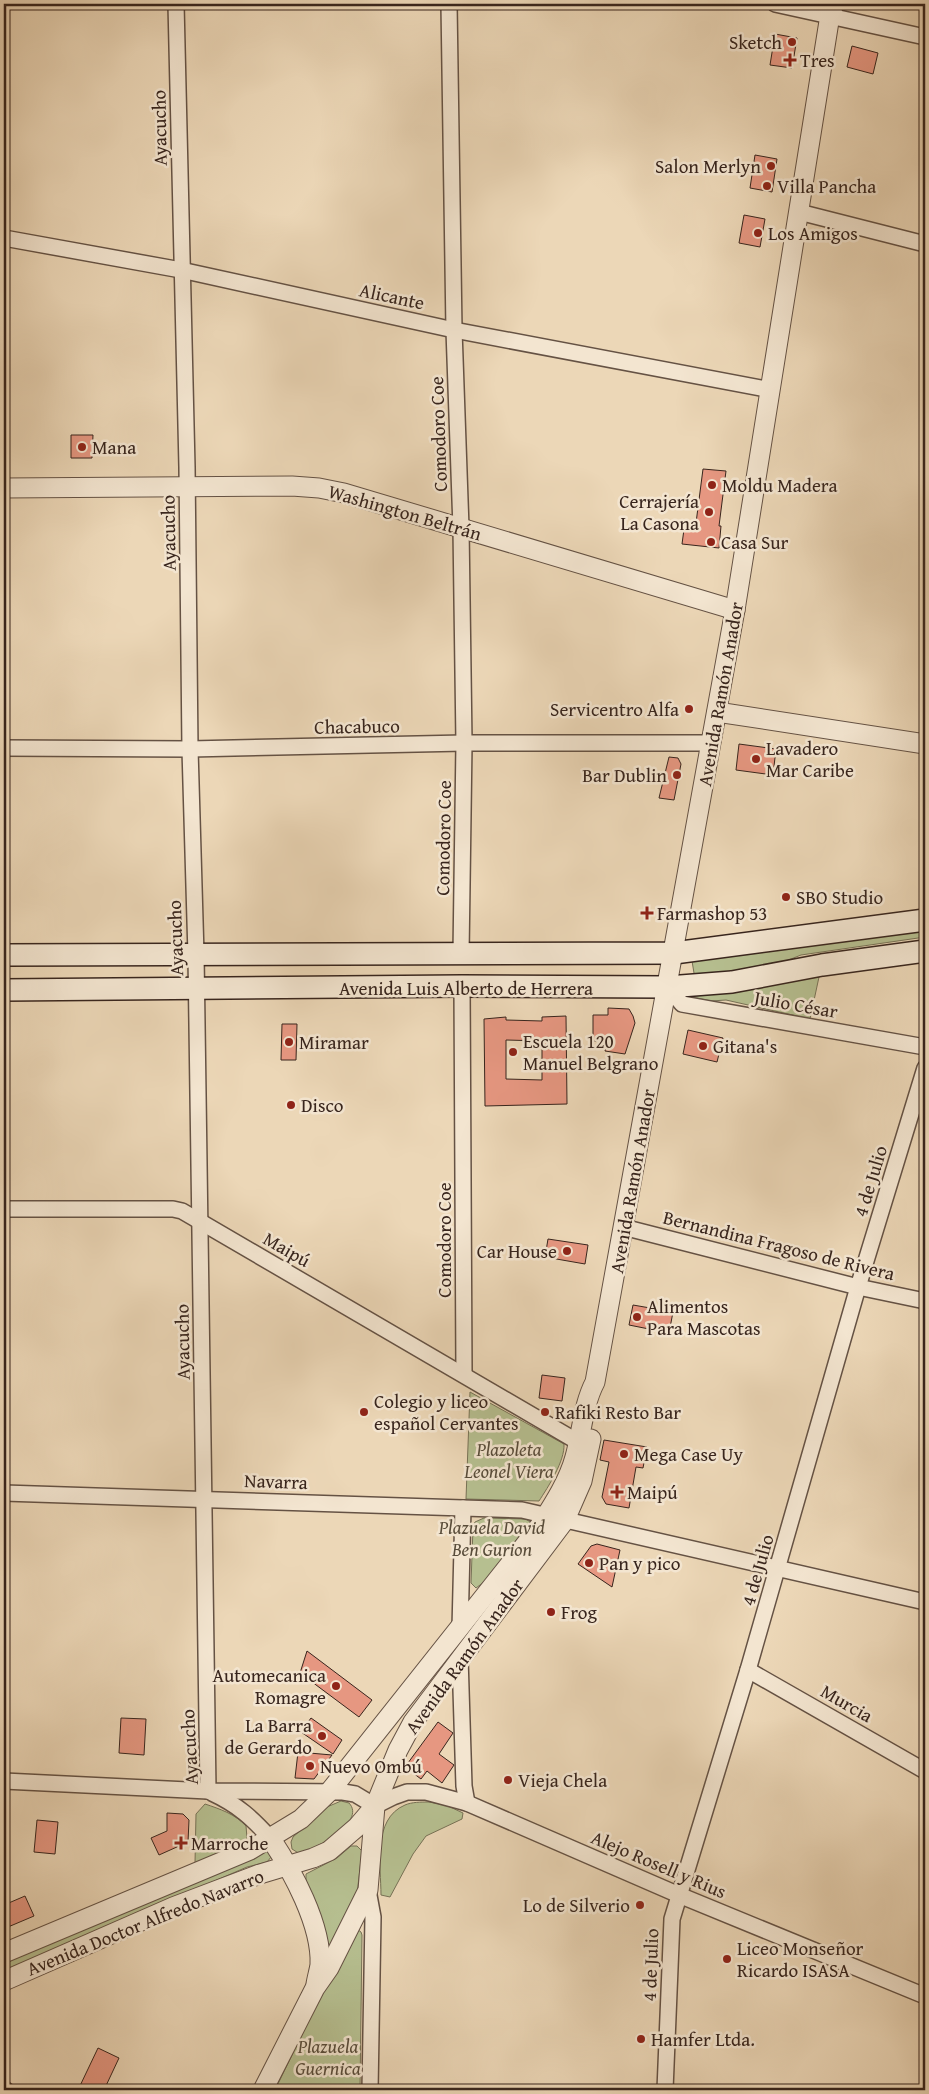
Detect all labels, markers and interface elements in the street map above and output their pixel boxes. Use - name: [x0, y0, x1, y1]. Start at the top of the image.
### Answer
- place label: Sketch: [729, 28, 782, 56]
- marker: Sketch: [786, 36, 798, 48]
- place label: Tres: [800, 46, 835, 74]
- marker: Tres: [784, 54, 796, 66]
- street label: Ayacucho: [144, 90, 174, 166]
- place label: Salon Merlyn: [655, 152, 761, 180]
- marker: Salon Merlyn: [765, 160, 777, 172]
- place label: Villa Pancha: [777, 172, 876, 200]
- marker: Villa Pancha: [761, 180, 773, 192]
- place label: Los Amigos: [768, 219, 858, 247]
- marker: Los Amigos: [752, 227, 764, 239]
- street label: Alicante: [357, 275, 427, 317]
- street label: Comodoro Coe: [422, 376, 454, 492]
- place label: Mana: [92, 433, 136, 461]
- marker: Mana: [76, 441, 88, 453]
- place label: Moldu Madera: [722, 471, 837, 499]
- street label: Washington Beltrán: [325, 477, 485, 547]
- marker: Moldu Madera: [706, 479, 718, 491]
- place label: Cerrajería La Casona: [619, 487, 699, 537]
- street label: Ayacucho: [153, 495, 183, 571]
- marker: Cerrajería La Casona: [703, 506, 715, 518]
- place label: Casa Sur: [721, 528, 789, 556]
- marker: Casa Sur: [705, 536, 717, 548]
- street label: Avenida Ramón Anador: [690, 599, 750, 788]
- place label: Servicentro Alfa: [550, 695, 679, 723]
- marker: Servicentro Alfa: [683, 703, 695, 715]
- street label: Chacabuco: [314, 711, 400, 741]
- place label: Lavadero Mar Caribe: [766, 734, 854, 784]
- marker: Lavadero Mar Caribe: [750, 753, 762, 765]
- place label: Bar Dublin: [582, 761, 667, 789]
- marker: Bar Dublin: [671, 769, 683, 781]
- street label: Comodoro Coe: [428, 780, 458, 896]
- place label: SBO Studio: [796, 883, 883, 911]
- marker: SBO Studio: [780, 891, 792, 903]
- place label: Farmashop 53: [657, 899, 767, 927]
- street label: Ayacucho: [160, 900, 190, 976]
- marker: Farmashop 53: [641, 907, 653, 919]
- street label: Avenida Luis Alberto de Herrera: [339, 974, 593, 1002]
- street label: Julio César: [750, 983, 840, 1025]
- place label: Escuela 120 Manuel Belgrano: [523, 1027, 658, 1077]
- place label: Miramar: [299, 1028, 369, 1056]
- place label: Gitana's: [713, 1032, 777, 1060]
- marker: Miramar: [283, 1036, 295, 1048]
- marker: Gitana's: [697, 1040, 709, 1052]
- marker: Escuela 120 Manuel Belgrano: [507, 1046, 519, 1058]
- street label: Avenida Ramón Anador: [602, 1086, 662, 1275]
- place label: Disco: [301, 1091, 344, 1119]
- marker: Disco: [285, 1099, 297, 1111]
- street label: 4 de Julio: [846, 1142, 894, 1220]
- street label: Comodoro Coe: [430, 1182, 458, 1298]
- street label: Bernandina Fragoso de Rivera: [660, 1203, 898, 1287]
- street label: Maipú: [258, 1224, 316, 1274]
- place label: Car House: [477, 1237, 557, 1265]
- marker: Car House: [561, 1245, 573, 1257]
- place label: Alimentos Para Mascotas: [647, 1292, 760, 1342]
- street label: Ayacucho: [167, 1304, 197, 1380]
- marker: Alimentos Para Mascotas: [631, 1311, 643, 1323]
- place label: Colegio y liceo español Cervantes: [374, 1387, 519, 1437]
- place label: Rafiki Resto Bar: [555, 1398, 681, 1426]
- marker: Colegio y liceo español Cervantes: [358, 1406, 370, 1418]
- marker: Rafiki Resto Bar: [539, 1406, 551, 1418]
- park label: Plazoleta Leonel Viera: [463, 1435, 554, 1485]
- place label: Mega Case Uy: [634, 1440, 744, 1468]
- marker: Mega Case Uy: [618, 1448, 630, 1460]
- street label: Navarra: [244, 1466, 308, 1496]
- place label: Maipú: [627, 1478, 678, 1506]
- marker: Maipú: [611, 1486, 623, 1498]
- park label: Plazuela David Ben Gurion: [438, 1513, 545, 1563]
- street label: 4 de Julio: [733, 1531, 781, 1609]
- place label: Pan y pico: [599, 1549, 680, 1577]
- marker: Pan y pico: [583, 1557, 595, 1569]
- street label: Avenida Ramón Anador: [398, 1572, 530, 1740]
- place label: Frog: [561, 1598, 598, 1626]
- marker: Frog: [545, 1606, 557, 1618]
- place label: Automecanica Romagre: [213, 1661, 326, 1711]
- street label: Murcia: [816, 1677, 878, 1729]
- marker: Automecanica Romagre: [330, 1680, 342, 1692]
- street label: Ayacucho: [173, 1708, 205, 1786]
- place label: La Barra de Gerardo: [225, 1711, 312, 1761]
- marker: La Barra de Gerardo: [316, 1730, 328, 1742]
- place label: Nuevo Ombú: [320, 1752, 422, 1780]
- marker: Nuevo Ombú: [304, 1760, 316, 1772]
- place label: Vieja Chela: [518, 1766, 607, 1794]
- marker: Vieja Chela: [502, 1774, 514, 1786]
- street label: Alejo Rosell y Rius: [587, 1823, 731, 1905]
- place label: Marroche: [191, 1829, 268, 1857]
- marker: Marroche: [175, 1837, 187, 1849]
- street label: Avenida Doctor Alfredo Navarro: [22, 1862, 268, 1982]
- place label: Lo de Silverio: [523, 1891, 630, 1919]
- marker: Lo de Silverio: [634, 1899, 646, 1911]
- street label: 4 de Julio: [635, 1928, 665, 2002]
- place label: Liceo Monseñor Ricardo ISASA: [737, 1934, 864, 1984]
- marker: Liceo Monseñor Ricardo ISASA: [721, 1953, 733, 1965]
- place label: Hamfer Ltda.: [651, 2025, 755, 2053]
- park label: Plazuela Guernica: [295, 2032, 361, 2082]
- marker: Hamfer Ltda.: [635, 2033, 647, 2045]

